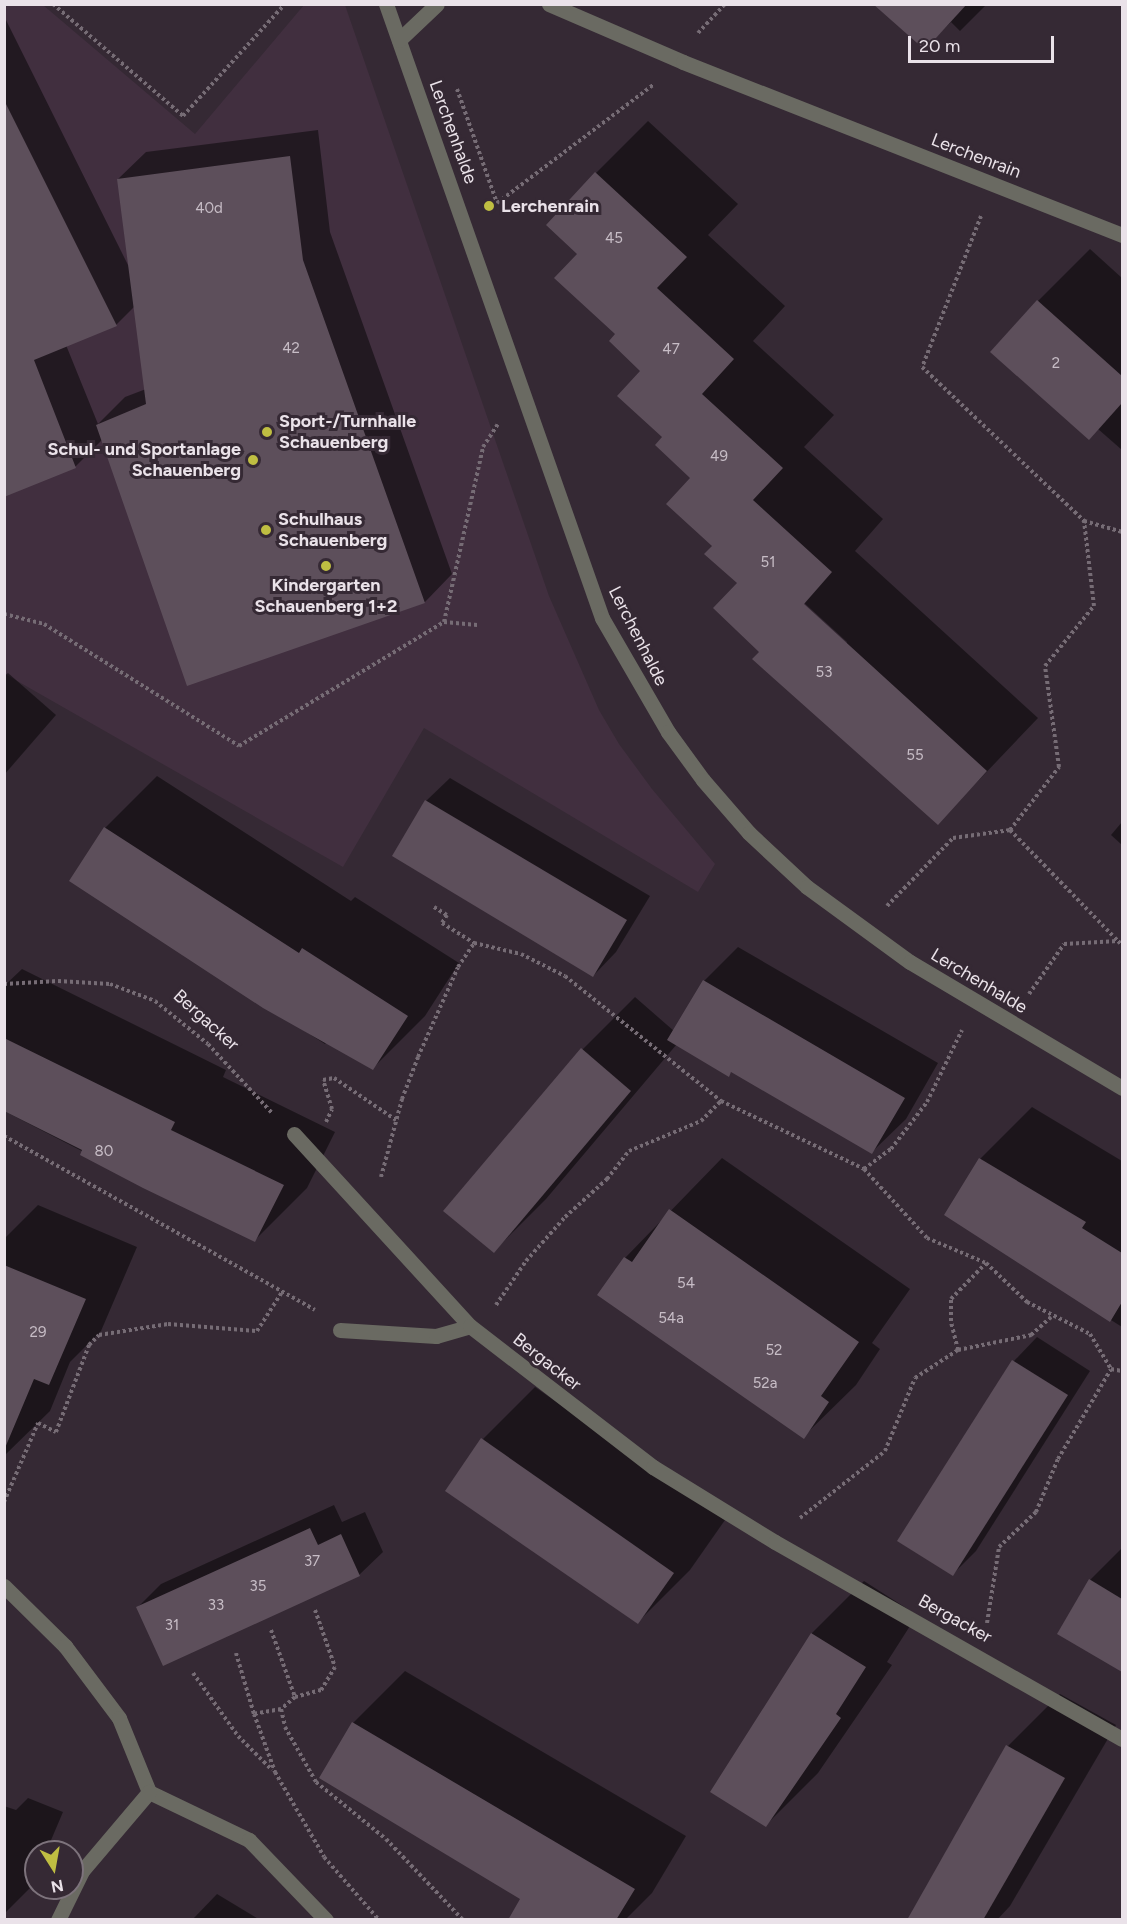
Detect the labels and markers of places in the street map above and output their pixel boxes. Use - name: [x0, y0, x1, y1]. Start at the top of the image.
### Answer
- place label: Lerchenrain: [501, 195, 599, 217]
- marker: Lerchenrain: [482, 199, 496, 213]
- place label: Sport-/Turnhalle Schauenberg: [279, 411, 416, 454]
- marker: Sport-/Turnhalle Schauenberg: [260, 425, 274, 439]
- place label: Schul- und Sportanlage Schauenberg: [48, 439, 241, 482]
- marker: Schul- und Sportanlage Schauenberg: [246, 453, 260, 467]
- place label: Schulhaus Schauenberg: [278, 509, 387, 552]
- marker: Schulhaus Schauenberg: [259, 523, 273, 537]
- marker: Kindergarten Schauenberg 1+2: [319, 559, 333, 573]
- place label: Kindergarten Schauenberg 1+2: [254, 575, 398, 618]

